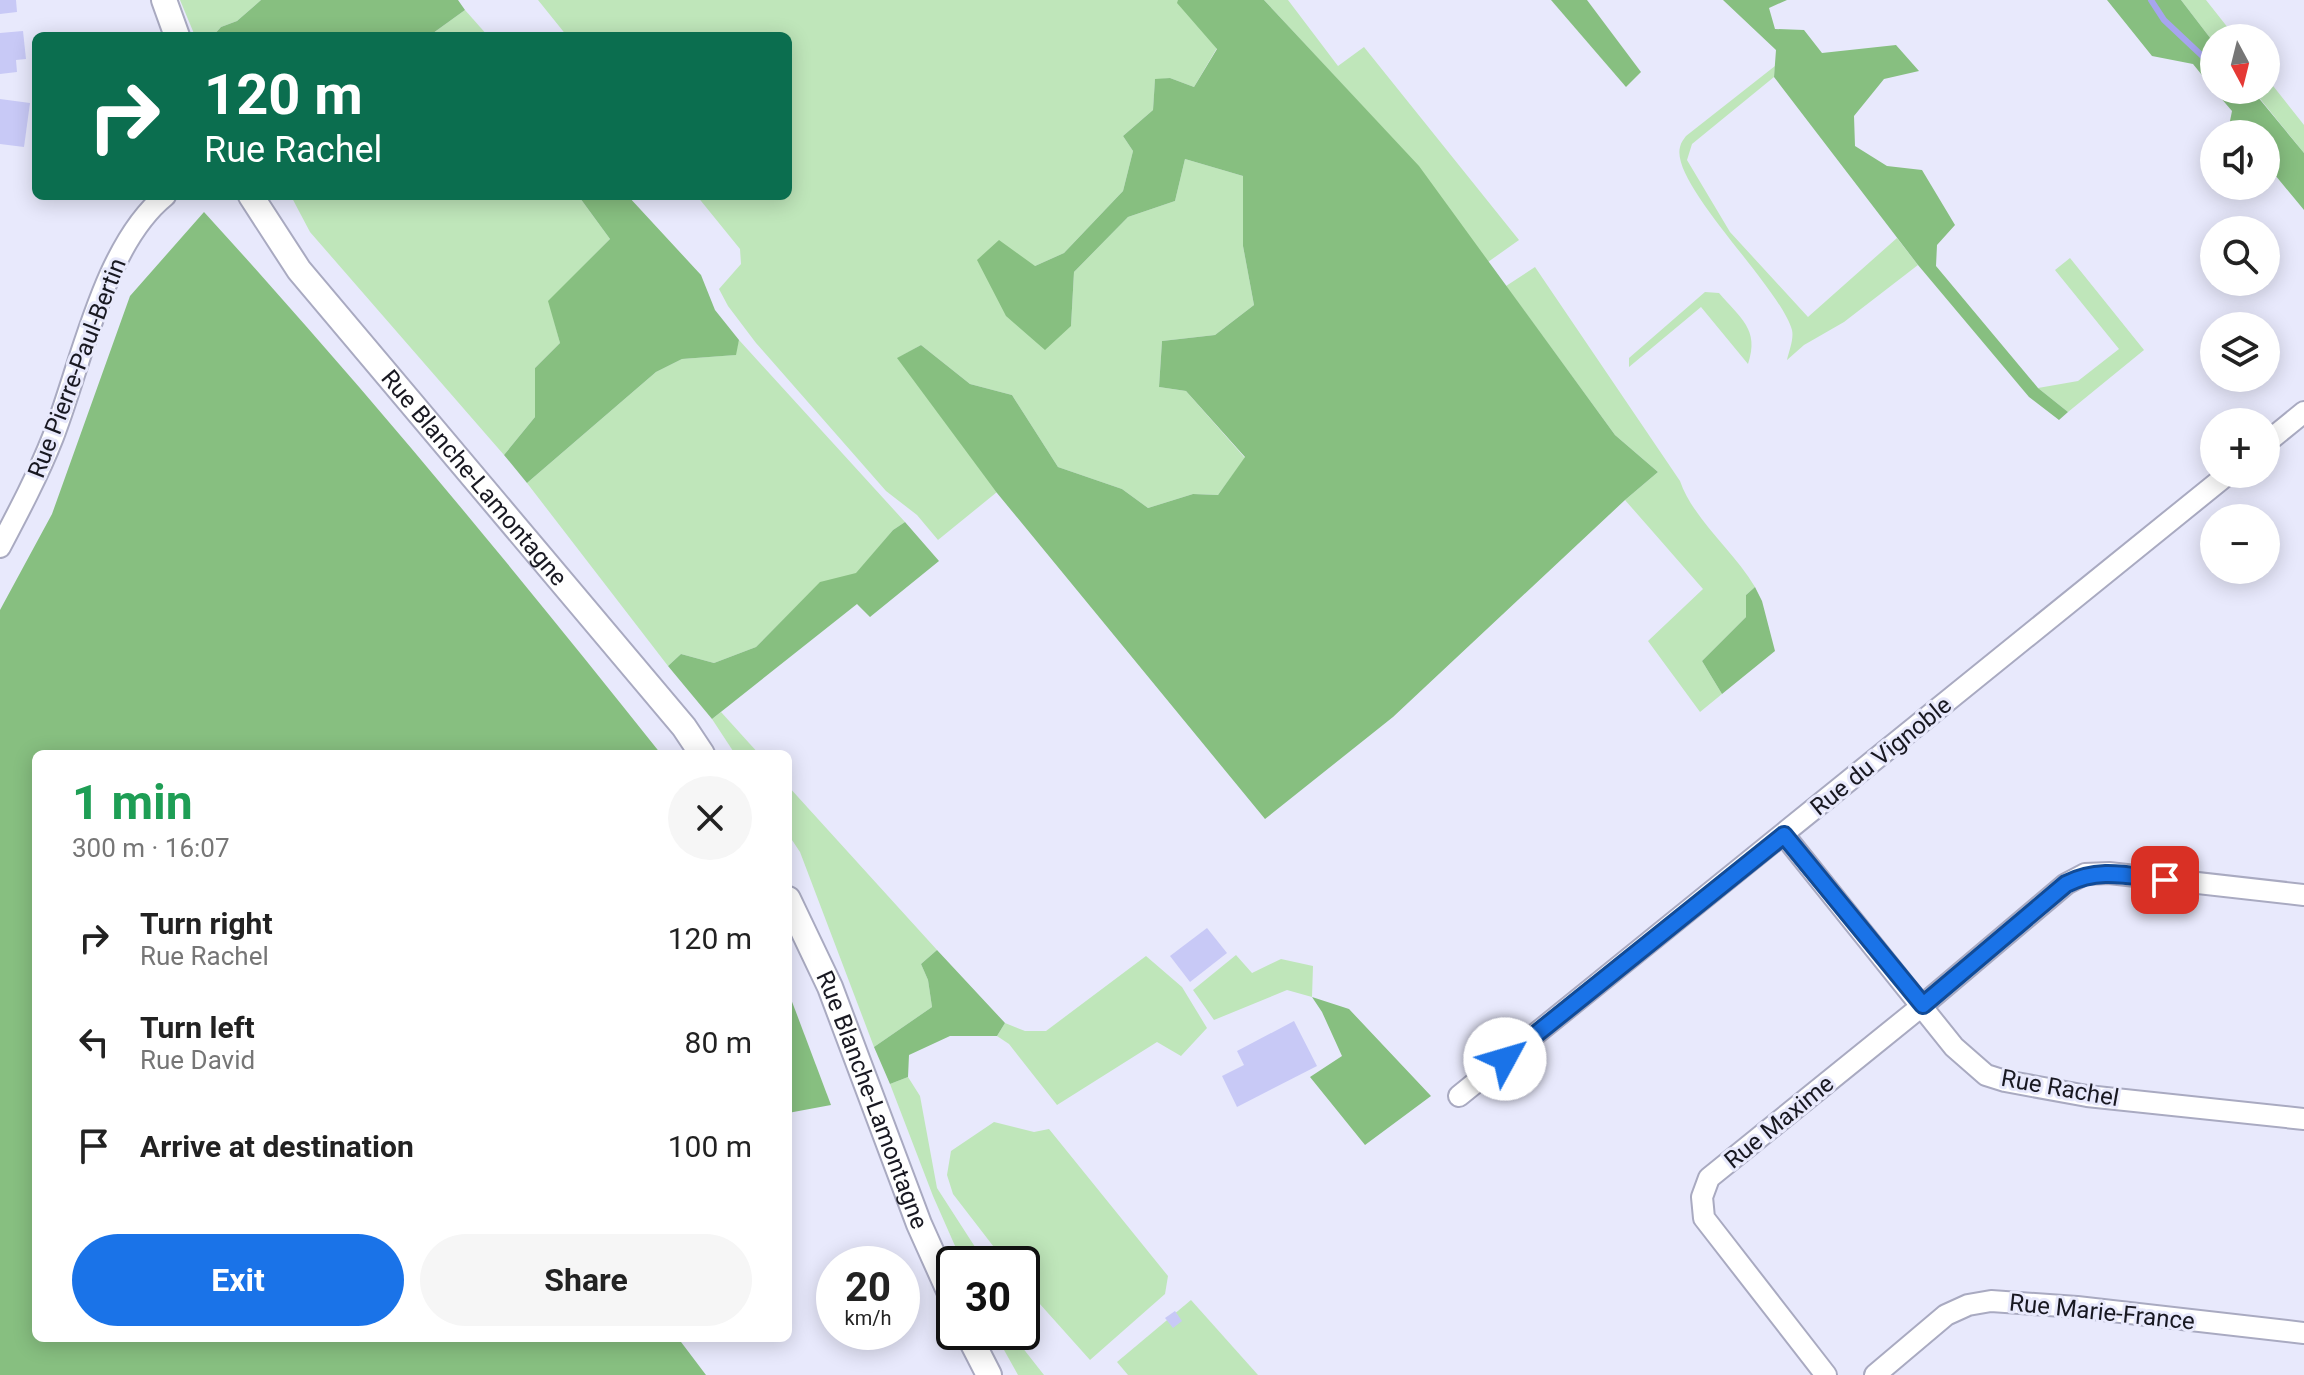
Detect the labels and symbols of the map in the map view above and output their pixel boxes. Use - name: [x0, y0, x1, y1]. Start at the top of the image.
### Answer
- north arrow: [2200, 24, 2280, 104]
- street label: Rue Pierre-Paul-Bertin: [22, 254, 132, 482]
- street label: Rue Blanche-Lamontagne: [375, 364, 573, 591]
- street label: Rue du Vignoble: [1805, 691, 1957, 821]
- pin: [2131, 846, 2199, 914]
- street label: Rue Blanche-Lamontagne: [810, 966, 934, 1233]
- position arrow: [1463, 1017, 1547, 1101]
- street label: Rue Rachel: [1999, 1064, 2121, 1112]
- street label: Rue Maxime: [1719, 1070, 1839, 1174]
- speed limit sign: 30: [936, 1246, 1040, 1350]
- street label: Rue Marie-France: [2008, 1288, 2196, 1336]

